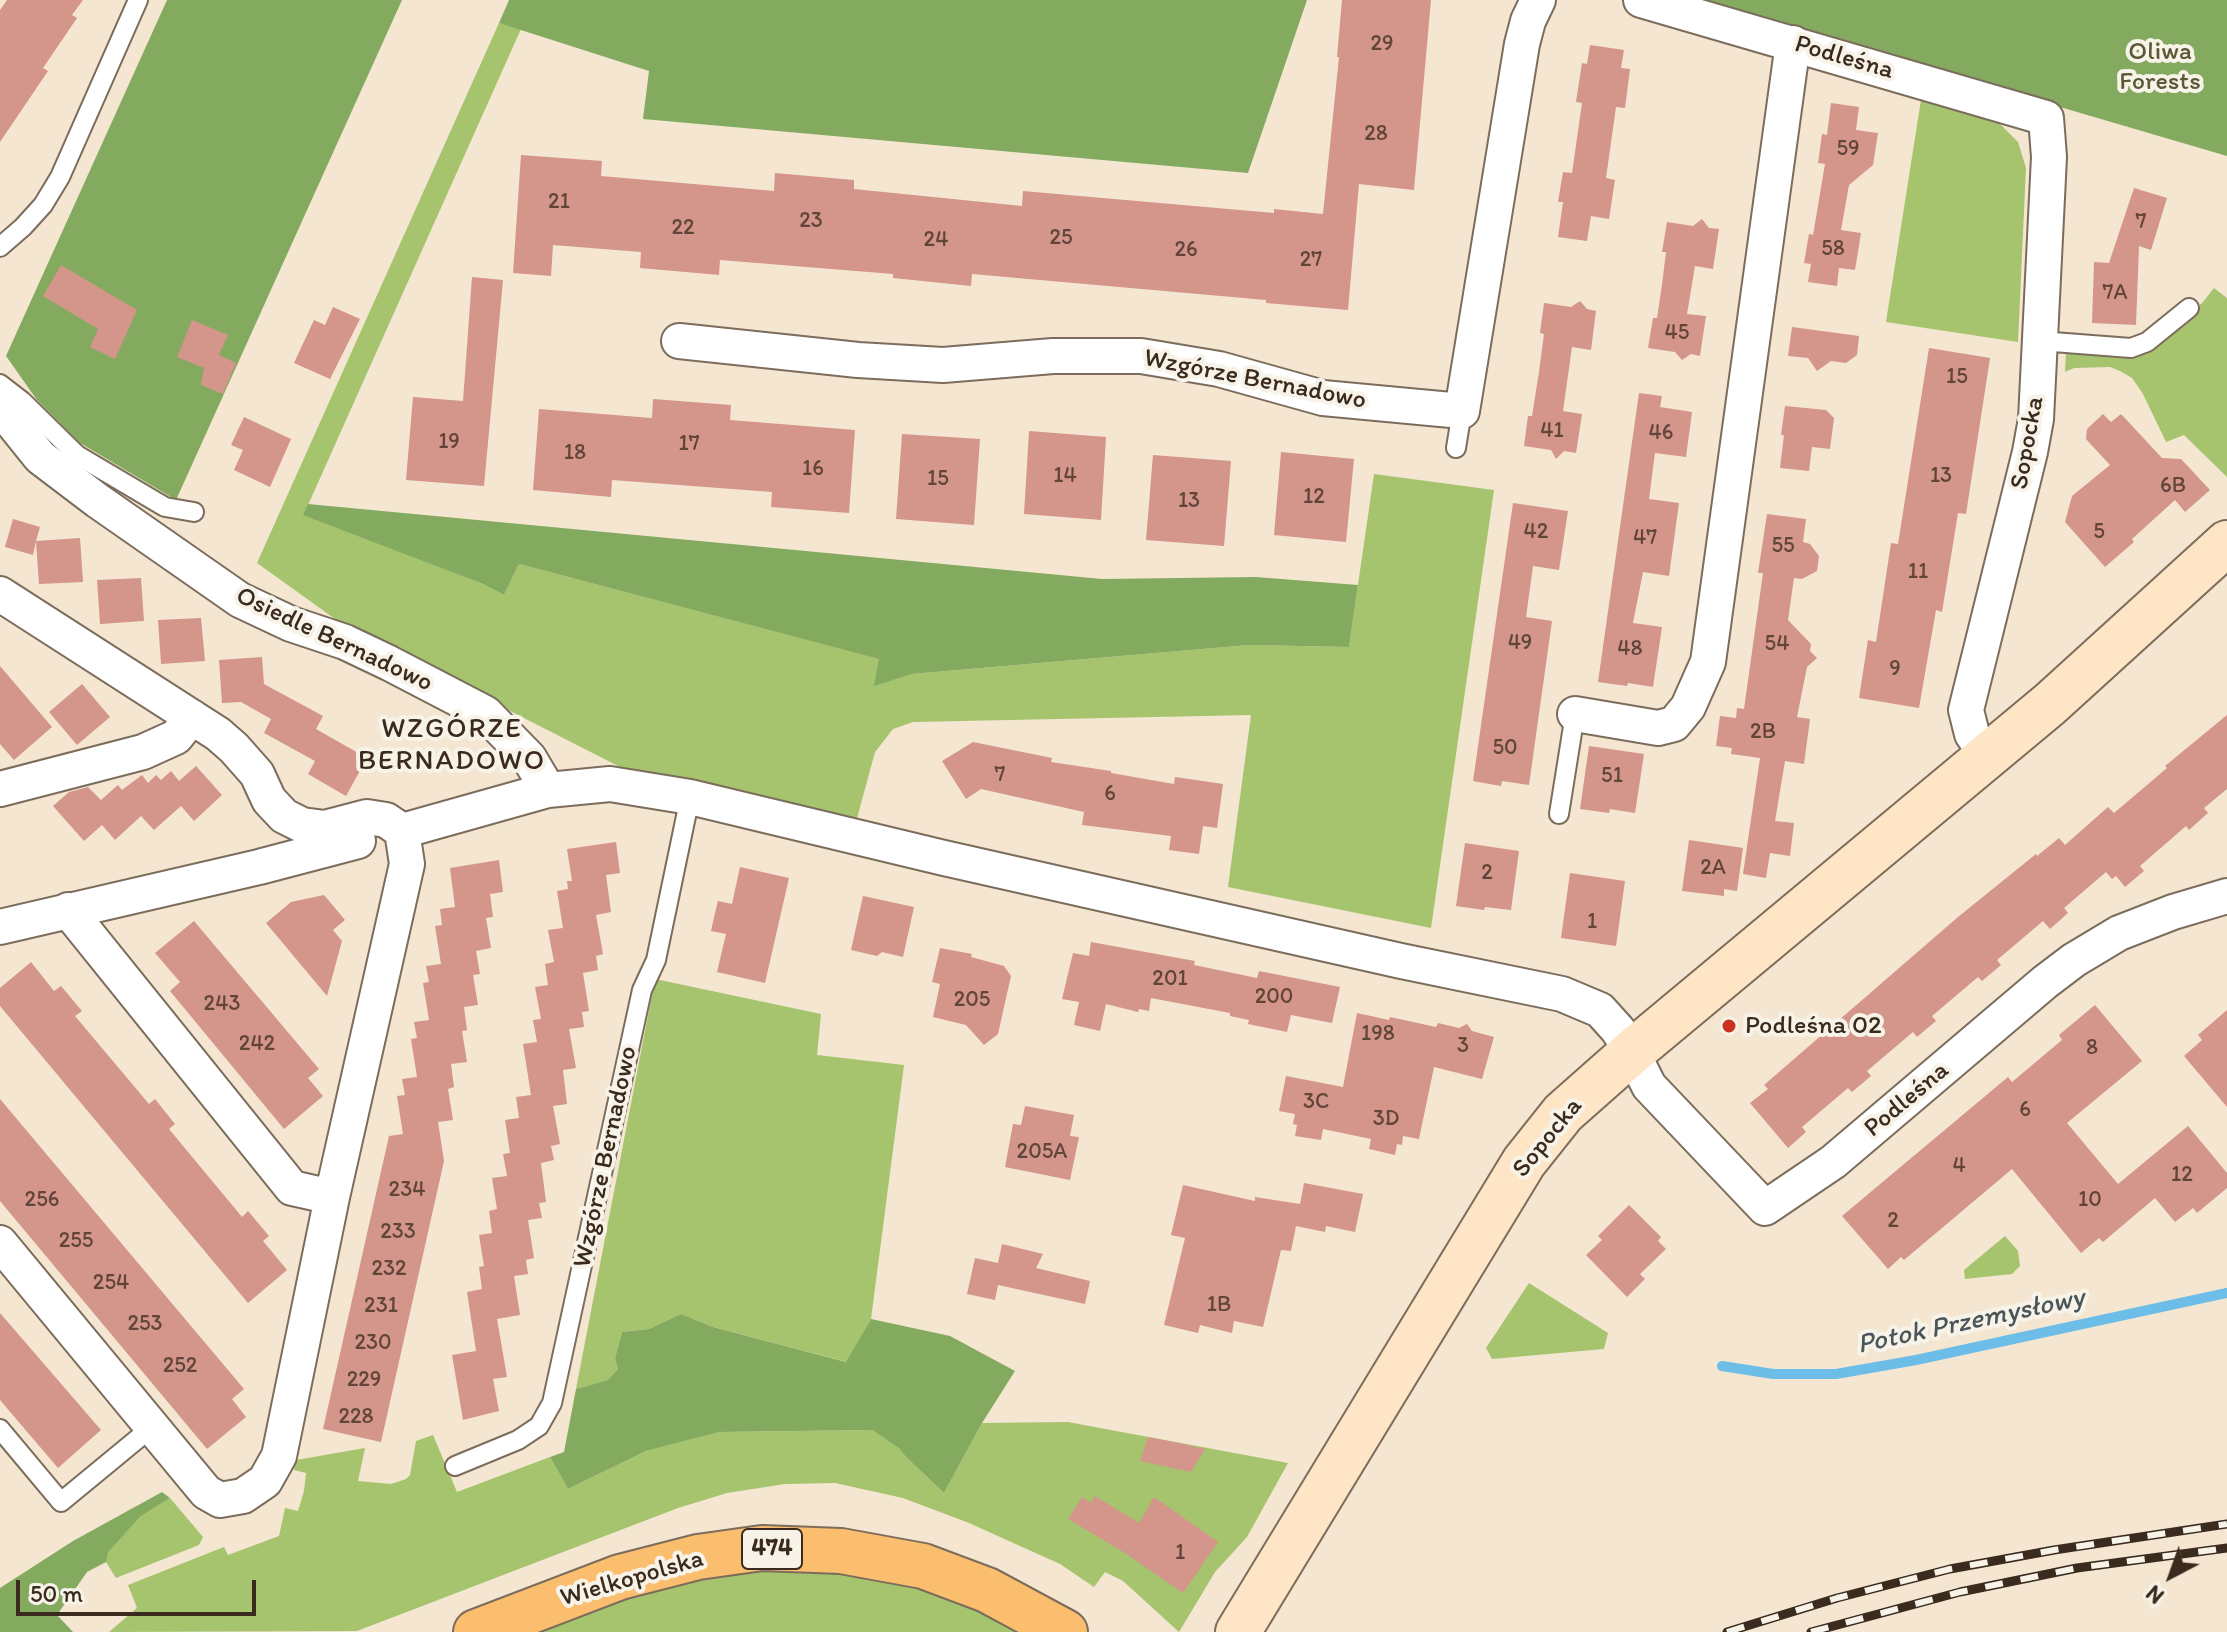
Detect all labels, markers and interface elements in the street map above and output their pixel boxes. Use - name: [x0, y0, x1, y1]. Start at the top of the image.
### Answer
- street label: Podleśna: [1791, 29, 1897, 87]
- house number: 29: [1370, 31, 1394, 57]
- park label: Oliwa Forests: [2119, 36, 2201, 98]
- house number: 28: [1364, 121, 1388, 147]
- house number: 59: [1836, 136, 1860, 162]
- house number: 21: [548, 189, 570, 215]
- house number: 23: [799, 208, 823, 234]
- house number: 7: [2136, 209, 2146, 235]
- house number: 22: [671, 215, 695, 241]
- house number: 25: [1049, 225, 1073, 251]
- house number: 24: [924, 227, 948, 253]
- house number: 58: [1821, 236, 1845, 262]
- house number: 26: [1174, 237, 1198, 263]
- house number: 27: [1300, 247, 1322, 273]
- house number: 7A: [2103, 280, 2127, 306]
- house number: 45: [1665, 320, 1689, 346]
- street label: Wzgórze Bernadowo: [1141, 343, 1369, 417]
- house number: 15: [1946, 364, 1968, 390]
- street label: Sopocka: [2005, 394, 2051, 492]
- house number: 41: [1540, 418, 1564, 444]
- house number: 46: [1649, 420, 1673, 446]
- house number: 19: [438, 429, 460, 455]
- house number: 17: [678, 431, 700, 457]
- house number: 18: [564, 440, 586, 466]
- house number: 16: [802, 456, 824, 482]
- house number: 14: [1053, 463, 1077, 489]
- house number: 13: [1930, 463, 1952, 489]
- house number: 15: [927, 466, 949, 492]
- house number: 6B: [2160, 473, 2186, 499]
- house number: 12: [1303, 484, 1325, 510]
- house number: 13: [1178, 488, 1200, 514]
- house number: 42: [1524, 519, 1548, 545]
- house number: 5: [2093, 519, 2105, 545]
- house number: 47: [1633, 525, 1657, 551]
- house number: 55: [1771, 533, 1795, 559]
- house number: 11: [1908, 559, 1928, 585]
- street label: Osiedle Bernadowo: [231, 581, 437, 699]
- house number: 49: [1508, 630, 1532, 656]
- house number: 54: [1765, 631, 1789, 657]
- house number: 48: [1617, 636, 1643, 662]
- house number: 9: [1889, 656, 1901, 682]
- district label: WZGÓRZE BERNADOWO: [358, 713, 546, 779]
- house number: 2B: [1750, 719, 1776, 745]
- house number: 50: [1492, 735, 1518, 761]
- house number: 7: [995, 762, 1005, 788]
- house number: 51: [1601, 763, 1623, 789]
- house number: 6: [1104, 781, 1116, 807]
- house number: 2A: [1700, 855, 1726, 881]
- house number: 2: [1481, 860, 1493, 886]
- house number: 1: [1587, 909, 1597, 935]
- house number: 201: [1152, 966, 1188, 992]
- house number: 200: [1255, 984, 1293, 1010]
- house number: 205: [954, 987, 990, 1013]
- house number: 243: [204, 991, 240, 1017]
- place label: Podleśna 02: [1745, 1010, 1882, 1042]
- marker: Podleśna 02: [1720, 1017, 1738, 1035]
- house number: 198: [1361, 1021, 1395, 1047]
- house number: 242: [239, 1031, 275, 1057]
- house number: 3: [1457, 1033, 1469, 1059]
- house number: 8: [2086, 1035, 2098, 1061]
- street label: Wzgórze Bernadowo: [567, 1043, 645, 1271]
- street label: Podleśna: [1858, 1056, 1956, 1144]
- house number: 3C: [1303, 1089, 1329, 1115]
- street label: Sopocka: [1506, 1092, 1590, 1184]
- house number: 6: [2019, 1097, 2031, 1123]
- house number: 3D: [1373, 1106, 1399, 1132]
- house number: 205A: [1017, 1139, 1067, 1165]
- house number: 4: [1952, 1153, 1966, 1179]
- house number: 12: [2171, 1162, 2193, 1188]
- house number: 234: [389, 1177, 425, 1203]
- house number: 256: [25, 1187, 59, 1213]
- house number: 10: [2078, 1187, 2102, 1213]
- house number: 2: [1887, 1208, 1899, 1234]
- house number: 233: [380, 1219, 416, 1245]
- house number: 255: [59, 1228, 93, 1254]
- house number: 232: [371, 1256, 407, 1282]
- house number: 254: [93, 1270, 129, 1296]
- water label: Potok Przemysłowy: [1854, 1282, 2088, 1362]
- house number: 1B: [1207, 1292, 1231, 1318]
- house number: 231: [364, 1293, 398, 1319]
- house number: 253: [127, 1311, 163, 1337]
- house number: 230: [354, 1330, 392, 1356]
- house number: 252: [163, 1353, 197, 1379]
- house number: 229: [347, 1367, 381, 1393]
- house number: 228: [338, 1404, 374, 1430]
- road number: 474: [742, 1529, 802, 1569]
- north arrow: [2131, 1536, 2211, 1616]
- house number: 1: [1175, 1540, 1185, 1566]
- street label: Wielkopolska: [557, 1544, 707, 1614]
- scale bar: [20, 1564, 260, 1614]
- text: 50 m: [30, 1579, 83, 1608]
- text: N: [2140, 1579, 2169, 1610]

